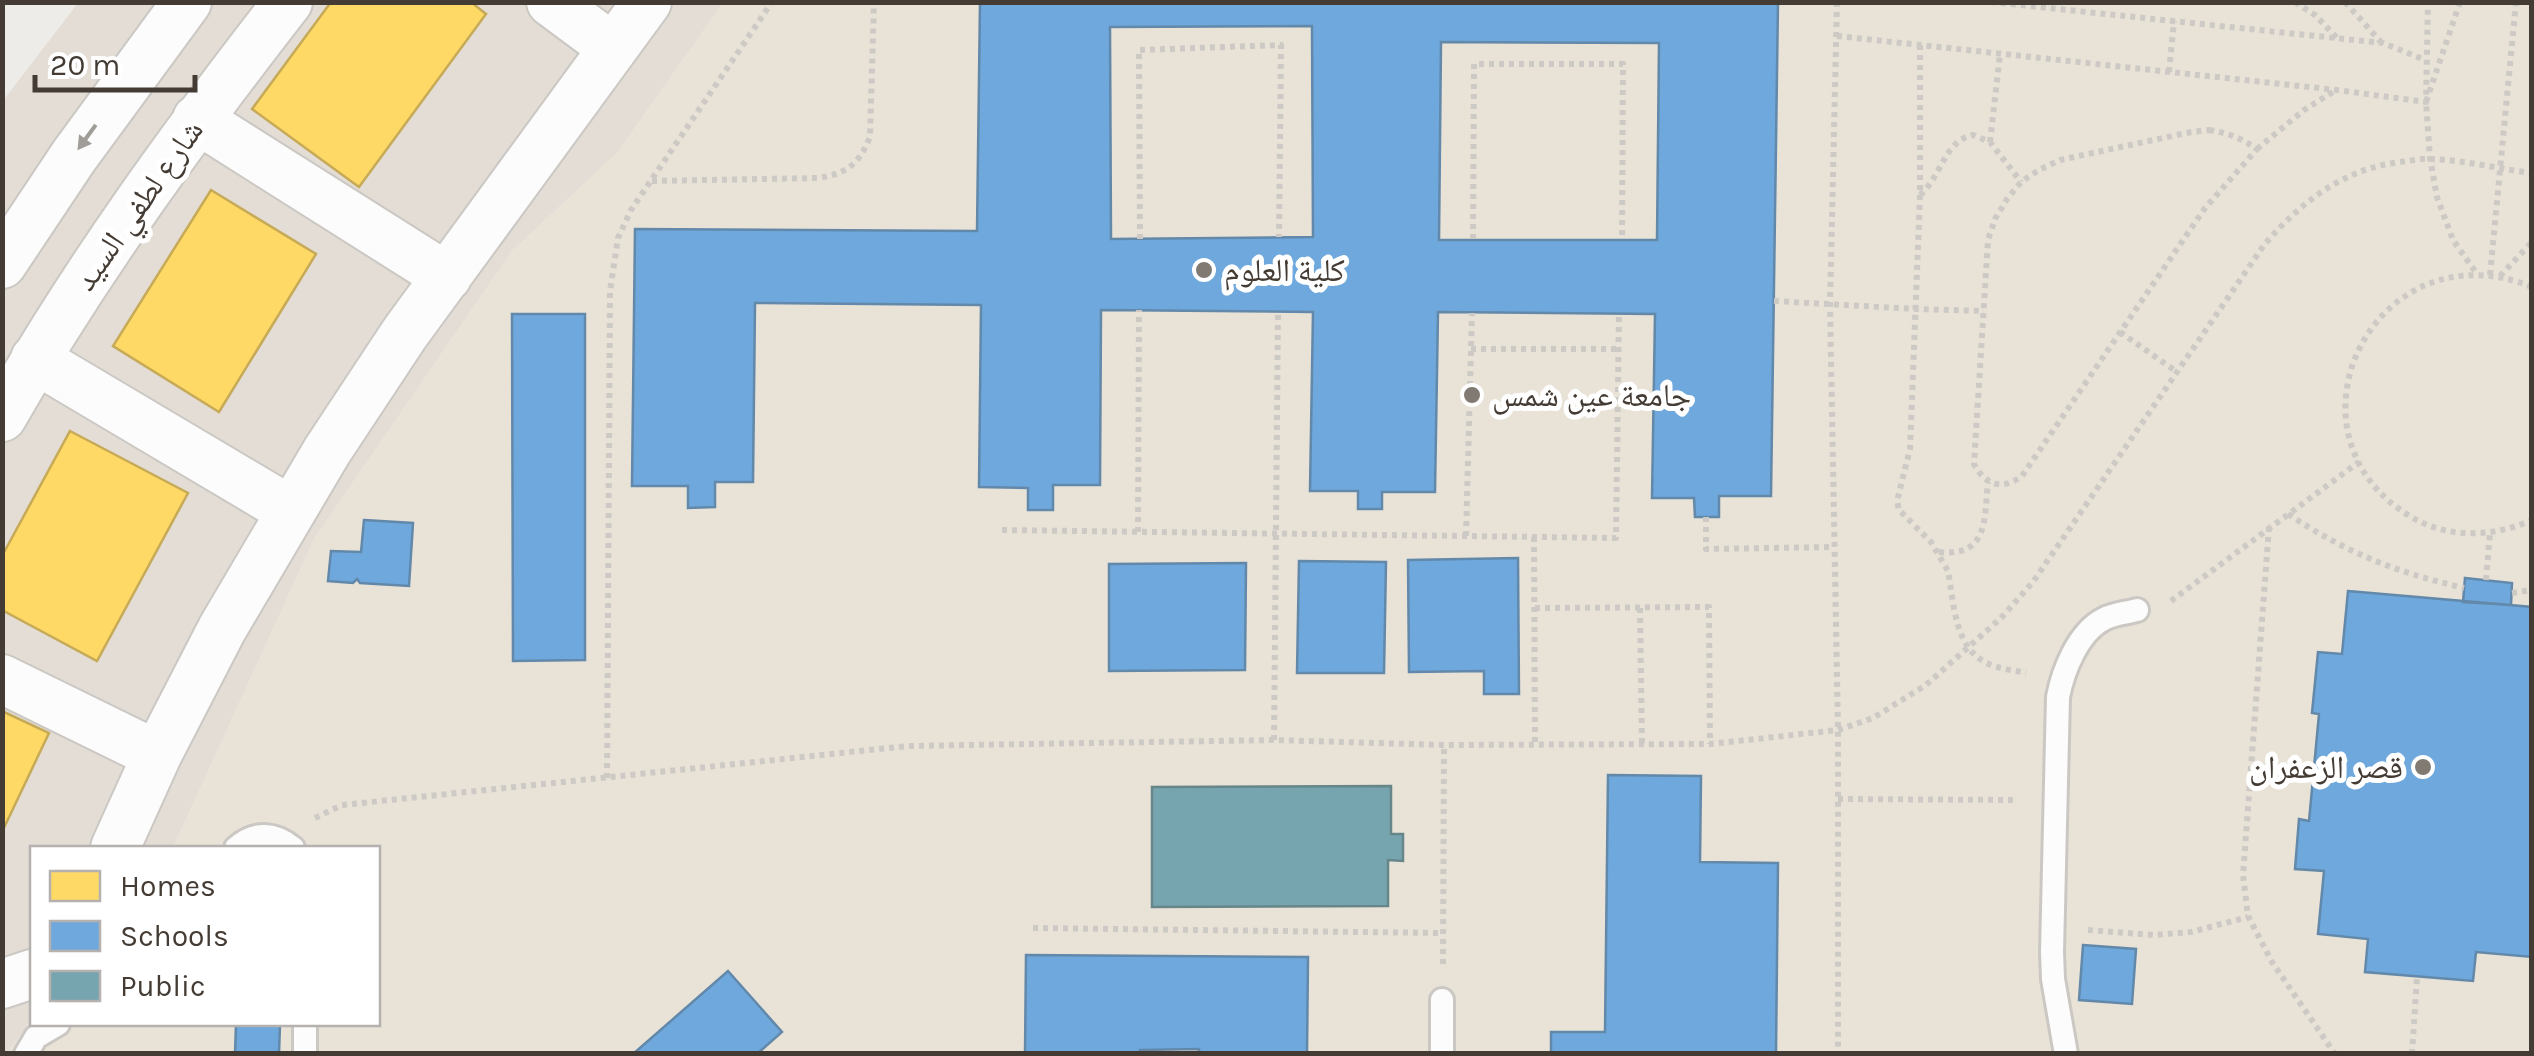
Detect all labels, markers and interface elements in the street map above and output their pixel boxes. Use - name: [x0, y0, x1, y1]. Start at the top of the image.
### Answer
- scale bar: [35, 30, 195, 92]
- text: 20 m: [50, 47, 120, 83]
- street label: شارع لطفي السيد: [66, 113, 216, 301]
- one-way arrow: [78, 124, 98, 150]
- place label: كلية العلوم: [1224, 252, 1345, 291]
- marker: كلية العلوم: [1193, 259, 1215, 281]
- place label: جامعة عين شمس: [1492, 377, 1691, 415]
- marker: جامعة عين شمس: [1461, 384, 1483, 406]
- place label: قصر الزعفران: [2249, 749, 2403, 786]
- marker: قصر الزعفران: [2412, 756, 2434, 778]
- legend: [30, 846, 380, 1026]
- text: Homes: [120, 868, 216, 904]
- text: Schools: [120, 918, 229, 954]
- text: Public: [120, 968, 205, 1004]

